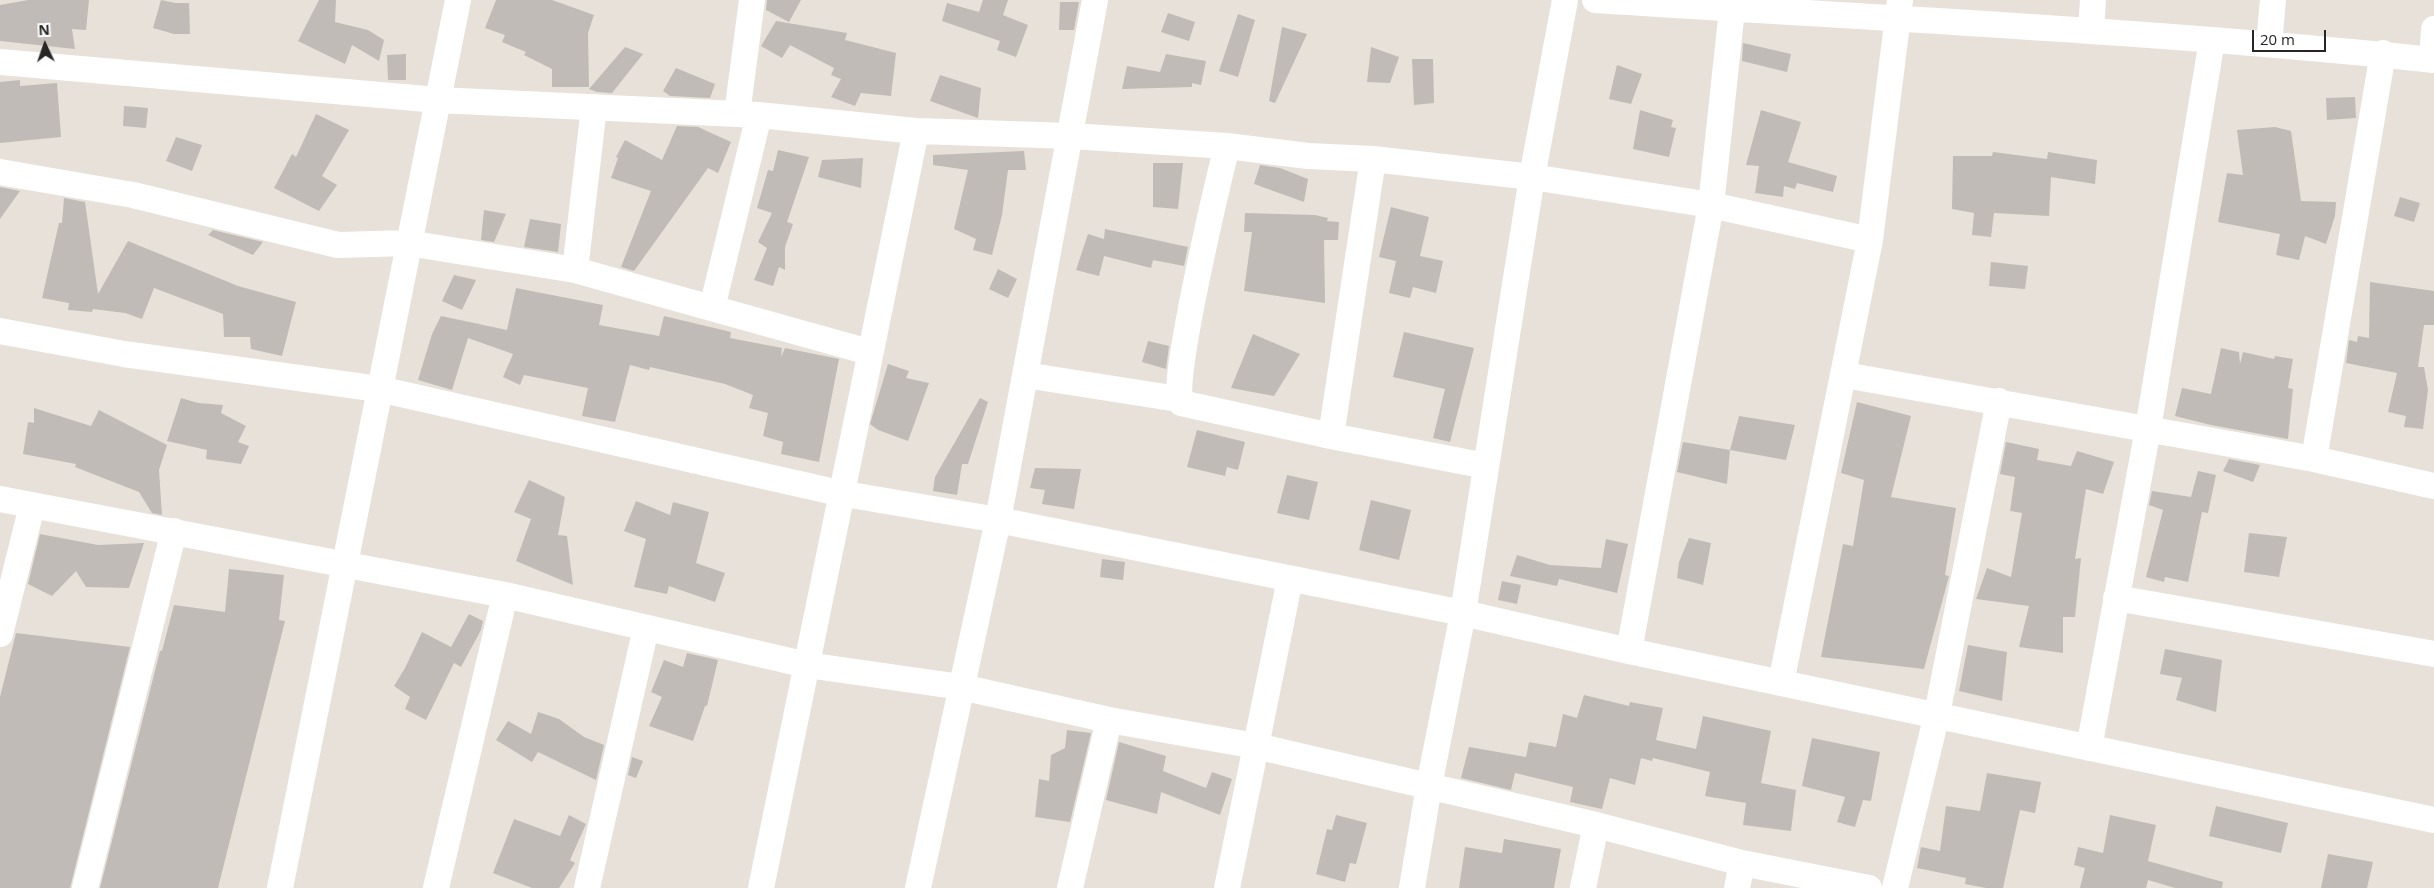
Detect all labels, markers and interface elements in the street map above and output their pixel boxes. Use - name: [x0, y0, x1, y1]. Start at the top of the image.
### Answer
- north arrow: [20, 20, 70, 70]
- text: N: [38, 20, 50, 39]
- scale bar: [2254, 20, 2328, 52]
- text: 20 m: [2260, 29, 2295, 49]

